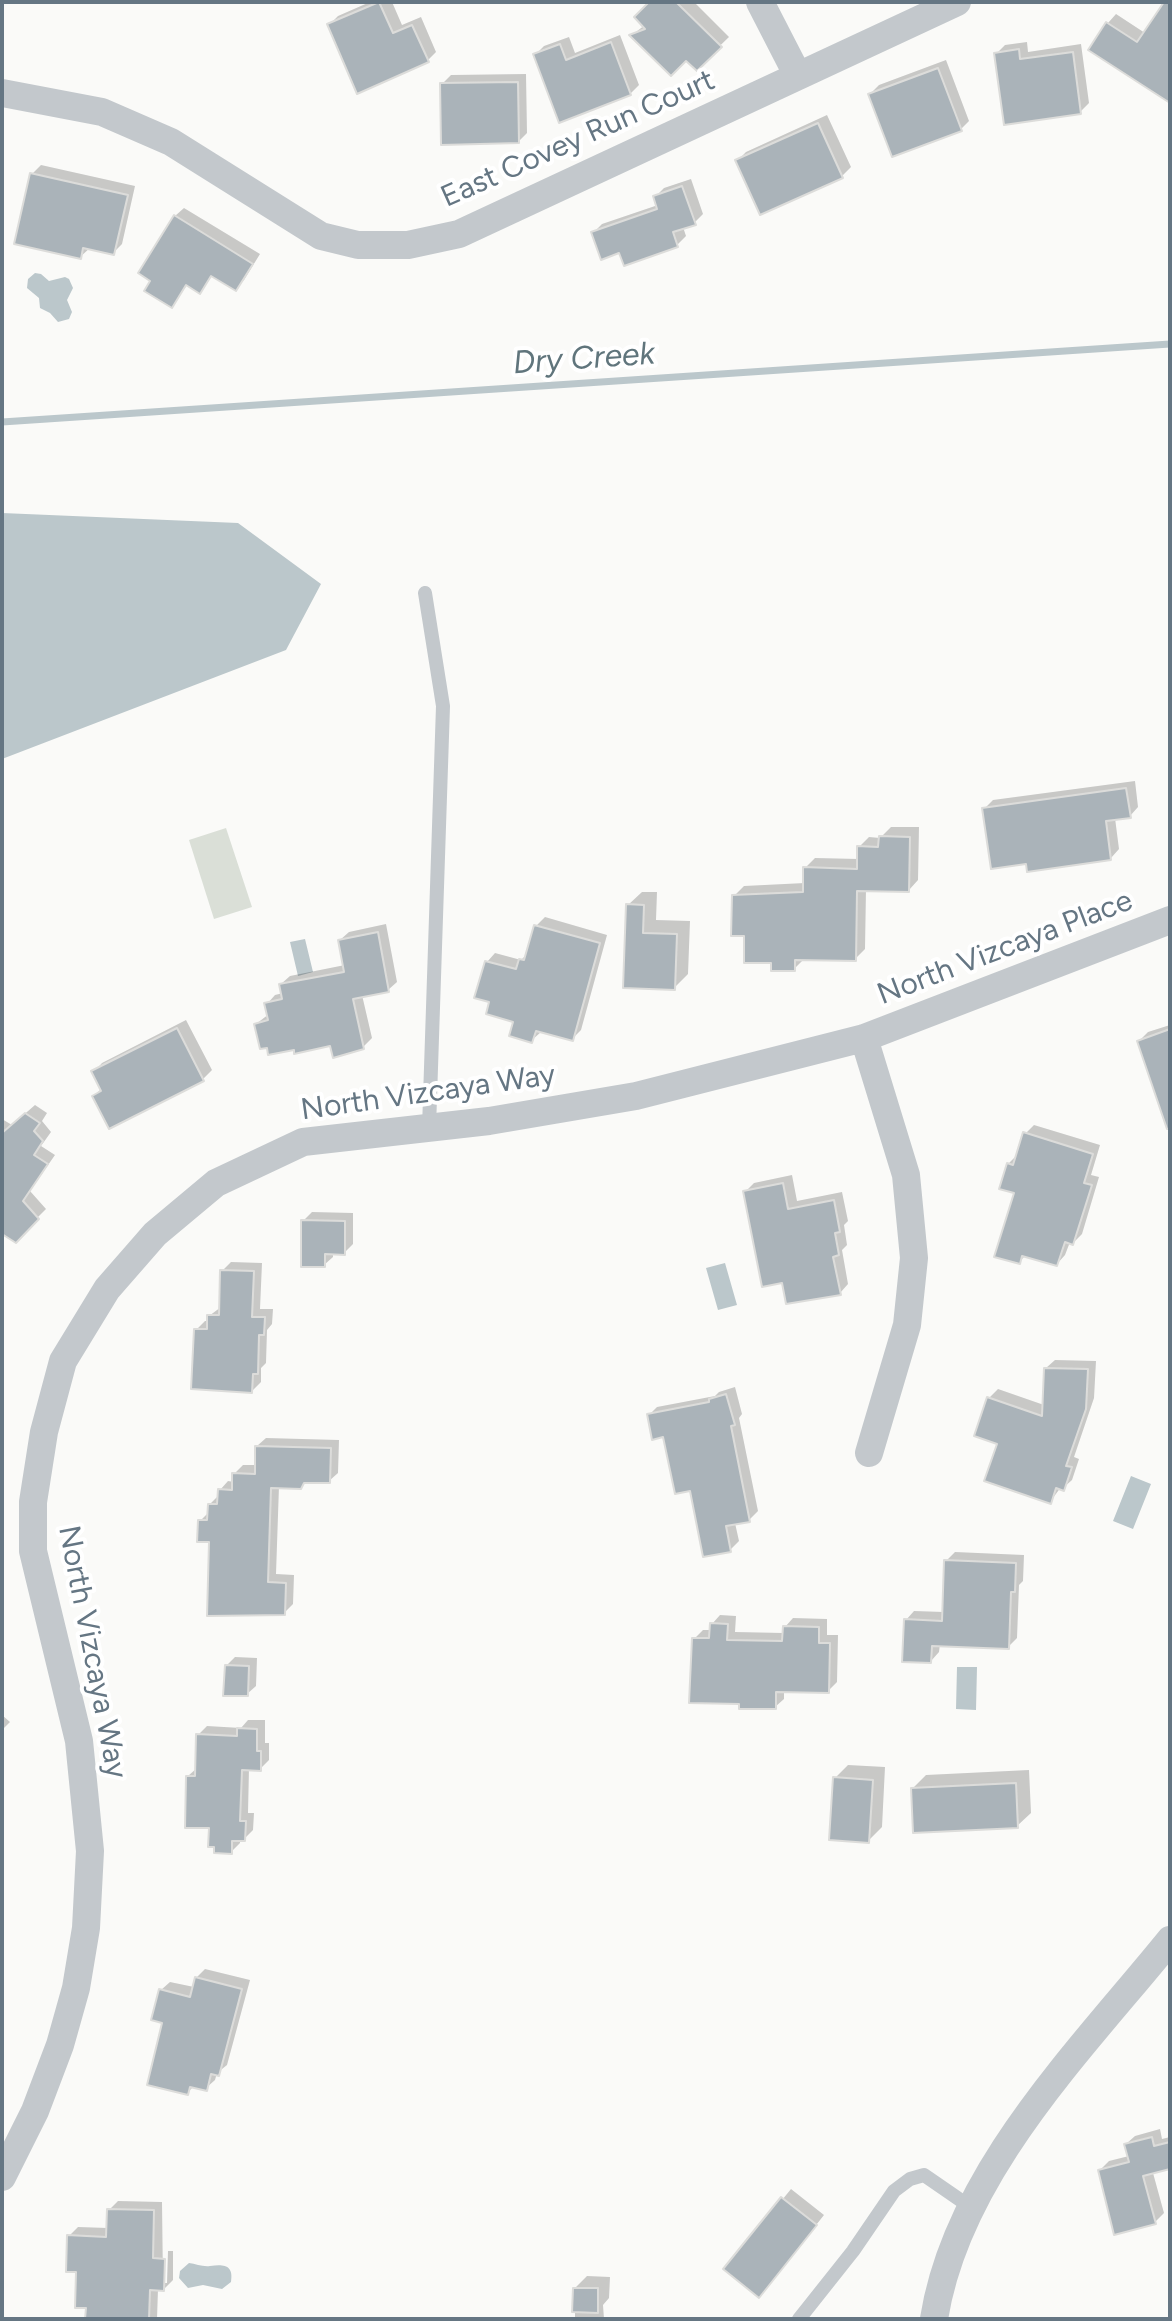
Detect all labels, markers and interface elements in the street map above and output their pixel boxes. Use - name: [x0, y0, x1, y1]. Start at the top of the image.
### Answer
- street label: East Covey Run Court: [436, 62, 720, 216]
- water label: Dry Creek: [512, 335, 656, 383]
- street label: North Vizcaya Place: [872, 883, 1138, 1013]
- street label: North Vizcaya Way: [298, 1057, 558, 1129]
- street label: North Vizcaya Way: [50, 1523, 134, 1781]

